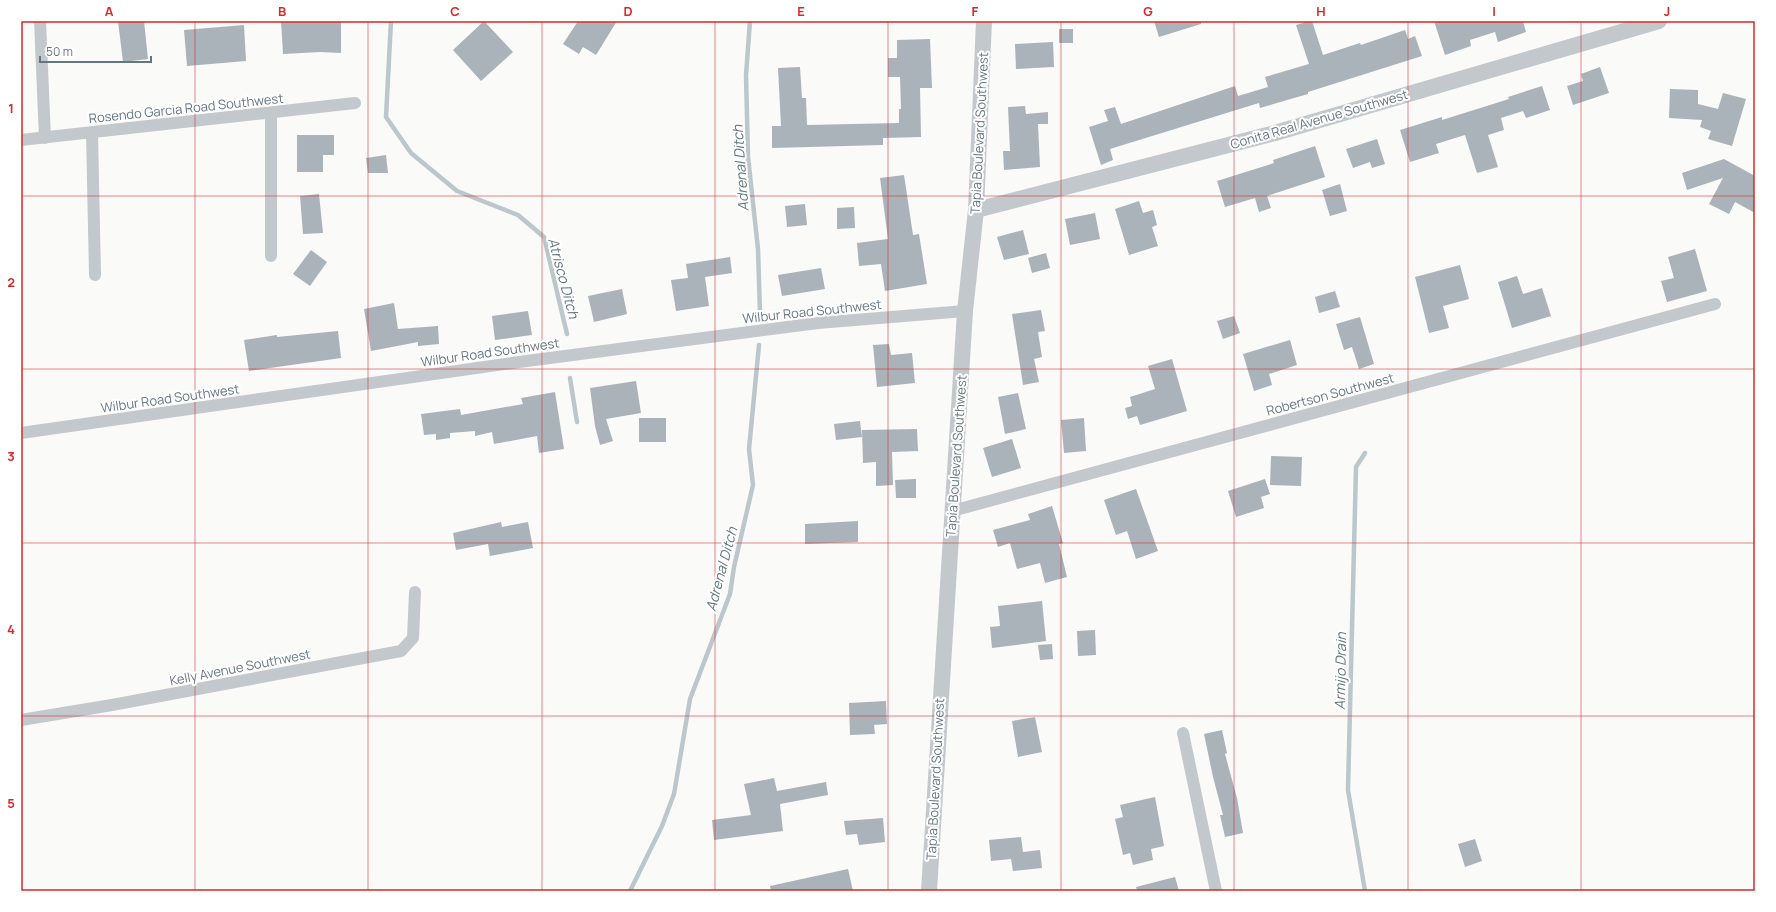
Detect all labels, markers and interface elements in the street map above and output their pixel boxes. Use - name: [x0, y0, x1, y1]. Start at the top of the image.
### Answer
- text: A: [105, 2, 114, 20]
- text: B: [278, 2, 286, 20]
- text: C: [450, 2, 460, 20]
- text: D: [623, 2, 633, 20]
- text: E: [797, 2, 805, 20]
- text: F: [972, 2, 979, 20]
- text: G: [1143, 2, 1153, 20]
- text: H: [1316, 2, 1326, 20]
- text: I: [1492, 2, 1496, 20]
- text: J: [1664, 2, 1670, 20]
- scale bar: [40, 38, 151, 64]
- text: 50 m: [46, 43, 73, 60]
- street label: Tapia Boulevard Southwest: [966, 51, 992, 215]
- street label: Conita Real Avenue Southwest: [1228, 85, 1410, 153]
- street label: Rosendo Garcia Road Southwest: [88, 89, 284, 127]
- text: 1: [8, 99, 14, 117]
- water label: Adrenal Ditch: [727, 124, 752, 212]
- water label: Atrisco Ditch: [544, 236, 584, 321]
- text: 2: [7, 273, 15, 291]
- street label: Wilbur Road Southwest: [742, 295, 882, 327]
- street label: Wilbur Road Southwest: [420, 333, 560, 371]
- street label: Robertson Southwest: [1264, 368, 1396, 420]
- street label: Tapia Boulevard Southwest: [941, 374, 971, 538]
- street label: Wilbur Road Southwest: [100, 379, 240, 417]
- text: 3: [7, 447, 15, 465]
- water label: Adrenal Ditch: [701, 524, 742, 613]
- text: 4: [7, 620, 15, 638]
- water label: Armijo Drain: [1330, 632, 1350, 710]
- street label: Kelly Avenue Southwest: [168, 645, 312, 689]
- street label: Tapia Boulevard Southwest: [922, 697, 948, 861]
- text: 5: [7, 794, 15, 812]

